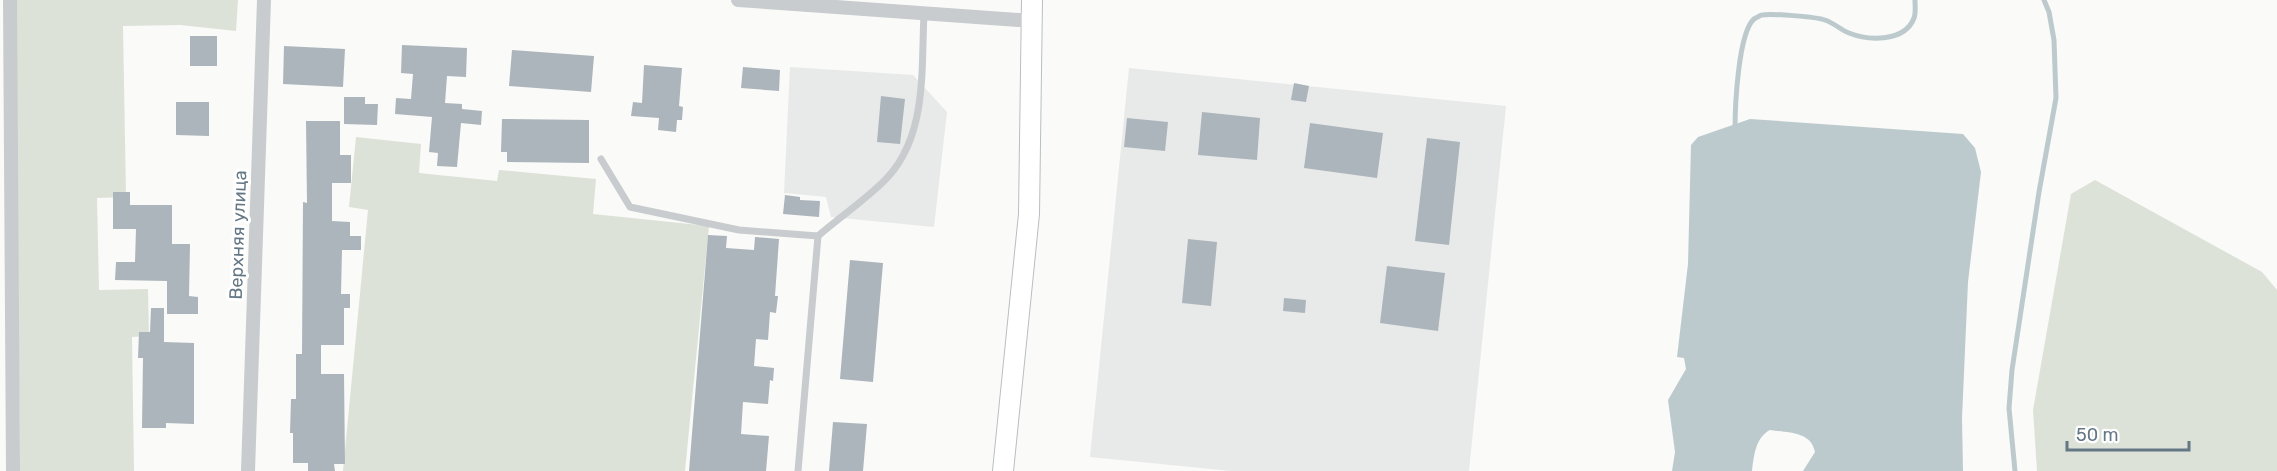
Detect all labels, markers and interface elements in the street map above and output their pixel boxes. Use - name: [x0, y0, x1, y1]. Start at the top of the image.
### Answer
- street label: Верхняя улица: [225, 170, 251, 300]
- scale bar: [2067, 414, 2188, 452]
- text: 50 m: [2076, 424, 2119, 446]

